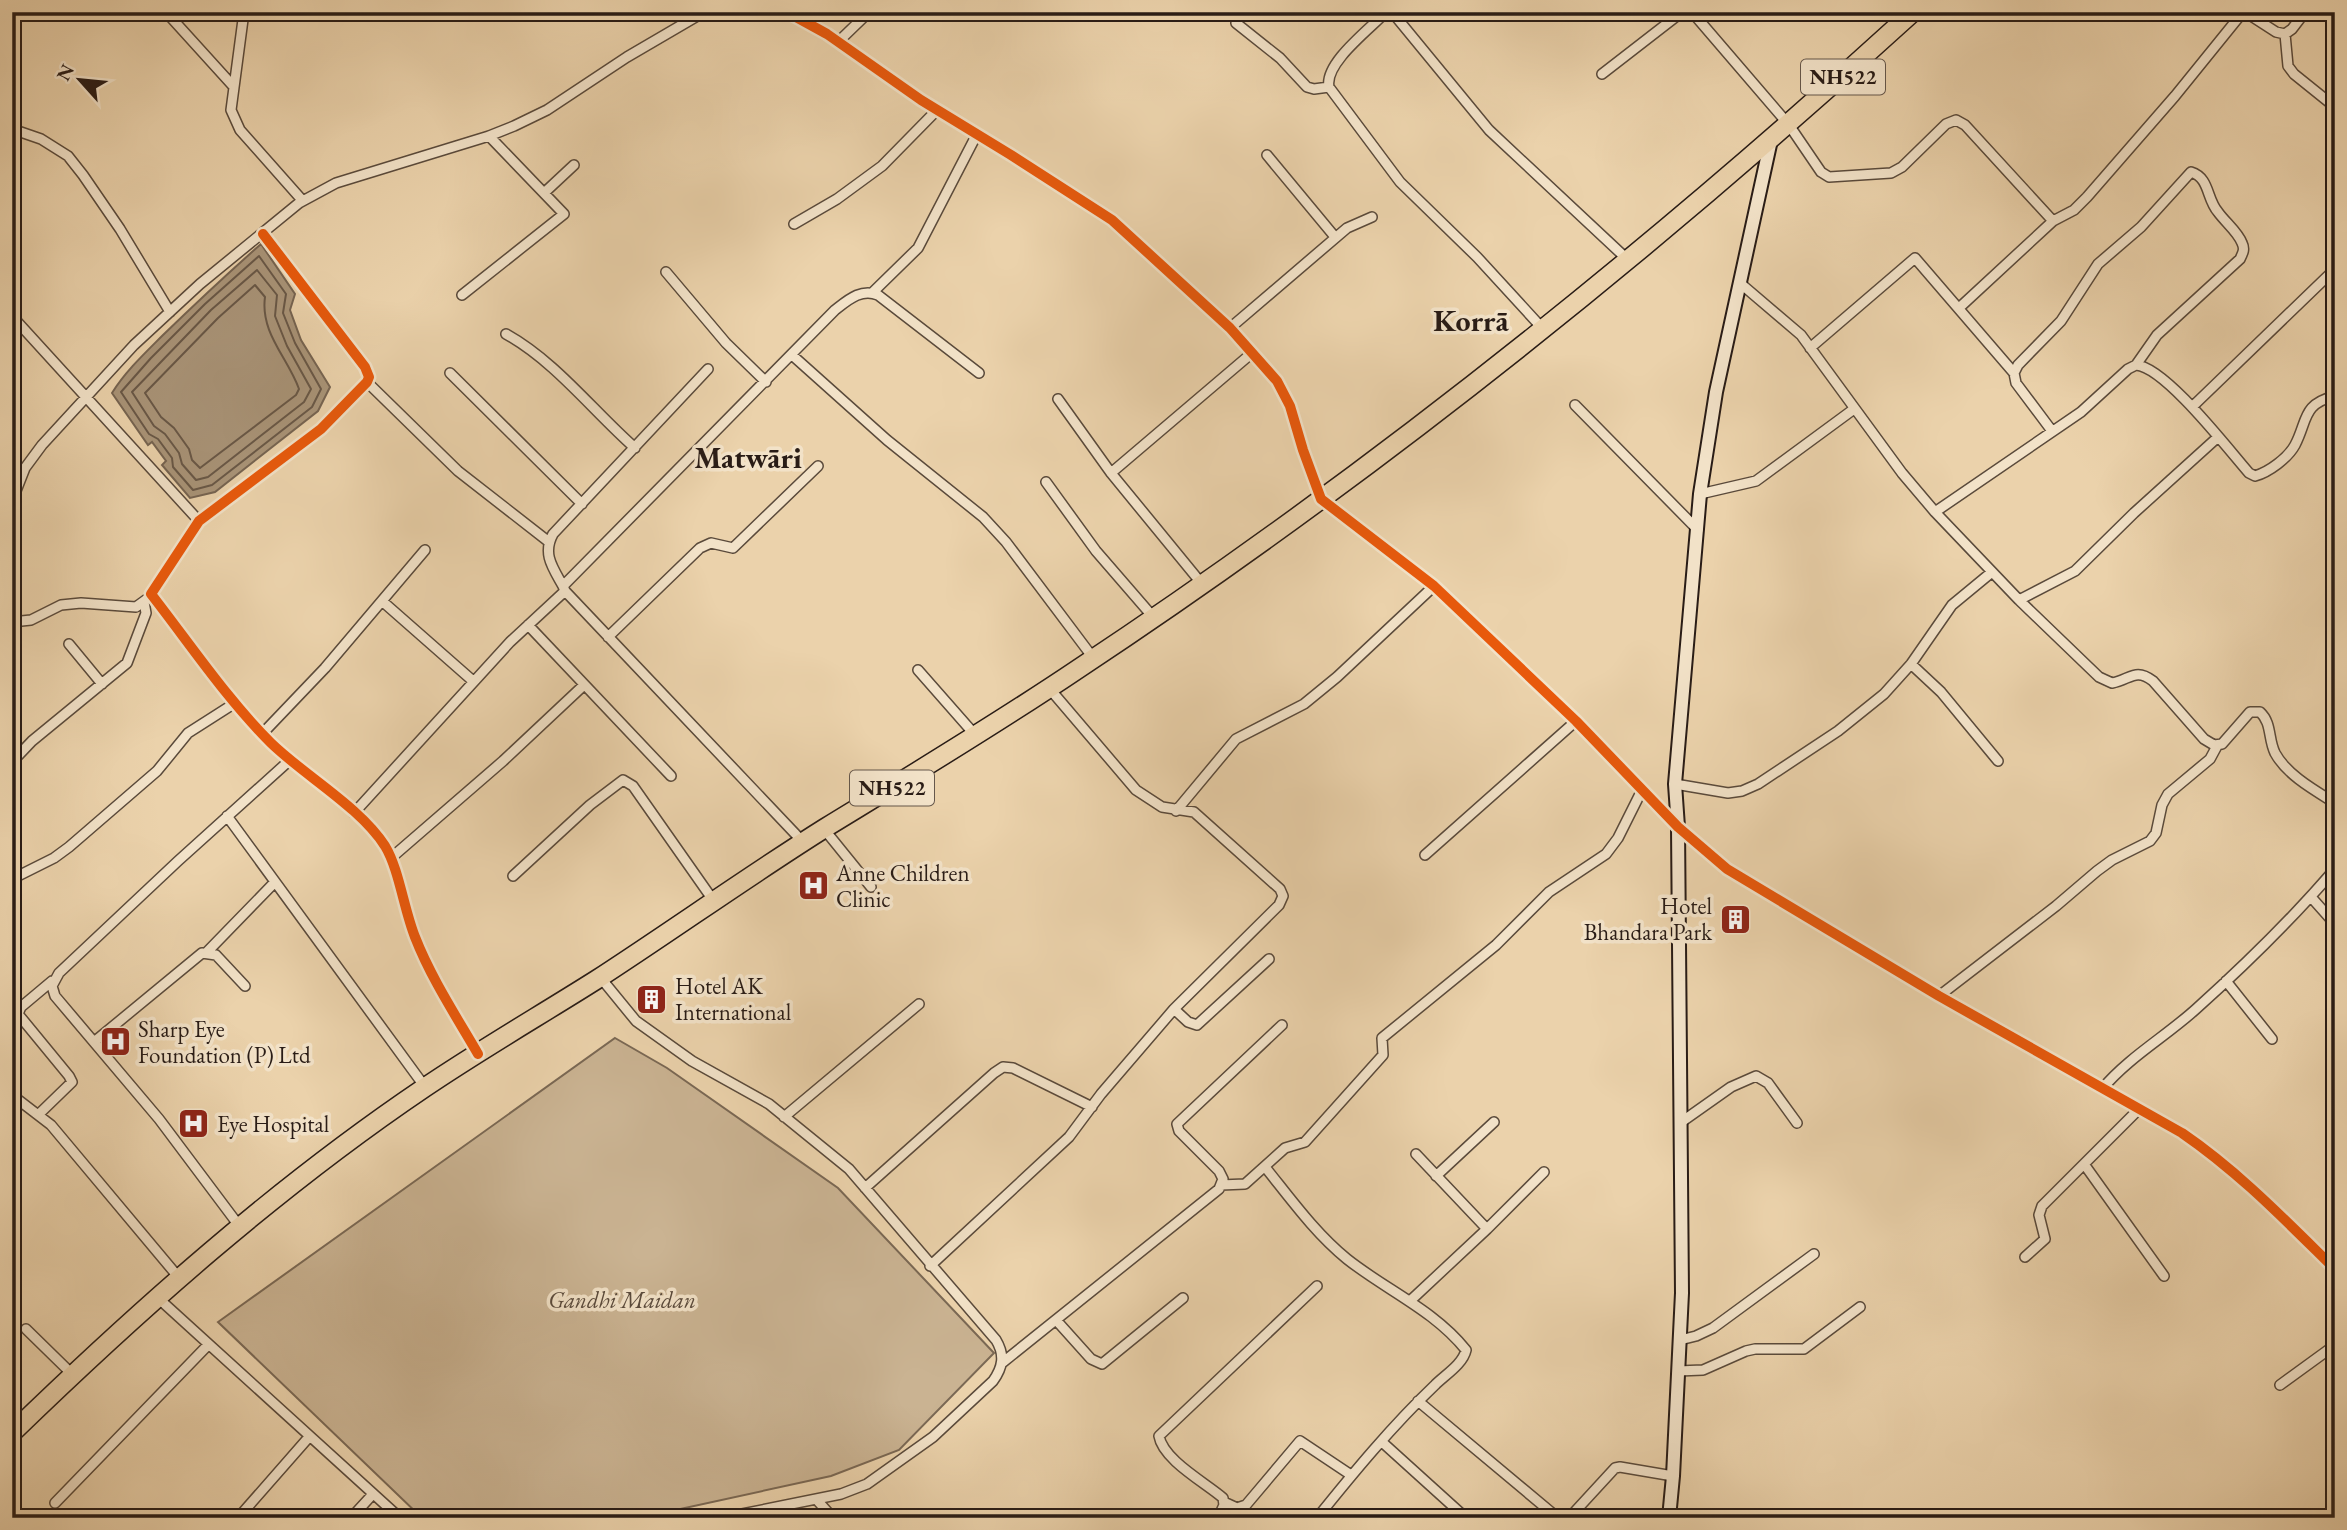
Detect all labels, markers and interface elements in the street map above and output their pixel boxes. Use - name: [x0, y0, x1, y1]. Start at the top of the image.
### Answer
- north arrow: [46, 46, 116, 116]
- text: N: [51, 59, 80, 85]
- road number: NH522: [1801, 60, 1885, 94]
- district label: Korrā: [1433, 301, 1510, 340]
- district label: Matwāri: [694, 438, 802, 477]
- road number: NH522: [850, 770, 934, 806]
- place label: Anne Children Clinic: [835, 858, 970, 914]
- hospital icon: Anne Children Clinic: [796, 869, 830, 903]
- place label: Hotel Bhandara Park: [1584, 891, 1713, 947]
- building icon: Hotel Bhandara Park: [1718, 902, 1752, 936]
- place label: Hotel AK International: [675, 971, 792, 1027]
- building icon: Hotel AK International: [635, 982, 669, 1016]
- place label: Sharp Eye Foundation (P) Ltd: [138, 1014, 311, 1070]
- hospital icon: Sharp Eye Foundation (P) Ltd: [98, 1025, 132, 1059]
- hospital icon: Eye Hospital: [177, 1107, 211, 1141]
- place label: Eye Hospital: [217, 1109, 330, 1139]
- park label: Gandhi Maidan: [548, 1285, 696, 1315]

